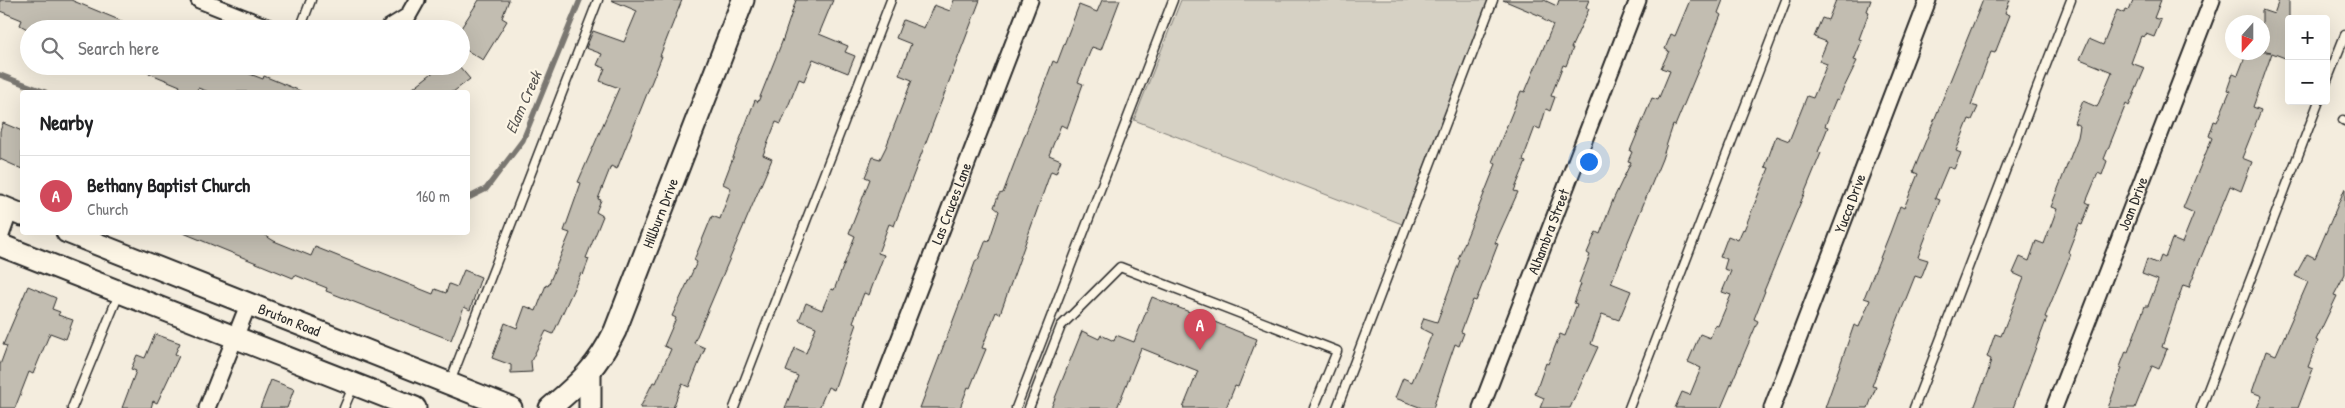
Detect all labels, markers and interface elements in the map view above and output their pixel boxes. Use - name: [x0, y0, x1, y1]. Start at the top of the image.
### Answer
- north arrow: [2225, 15, 2270, 60]
- map controls: [2285, 15, 2330, 105]
- button: +: [2285, 15, 2330, 60]
- search box: [20, 20, 470, 75]
- icon: search: [38, 34, 66, 62]
- text: Search here: [78, 35, 159, 61]
- button: −: [2285, 60, 2330, 105]
- water label: Elam Creek: [499, 66, 547, 137]
- text: Nearby: [40, 108, 93, 137]
- your location: [1576, 149, 1602, 175]
- street label: Las Cruces Lane: [926, 159, 976, 247]
- street label: Yucca Drive: [1829, 171, 1871, 236]
- text: Bethany Baptist Church: [87, 172, 250, 198]
- street label: Joan Drive: [2113, 174, 2153, 234]
- street label: Hillburn Drive: [637, 175, 683, 251]
- text: A: [52, 185, 60, 207]
- text: 160 m: [416, 185, 450, 207]
- street label: Alhambra Street: [1522, 185, 1575, 277]
- text: Church: [87, 198, 128, 220]
- street label: Bruton Road: [255, 298, 324, 341]
- pin: A: [1184, 309, 1216, 350]

